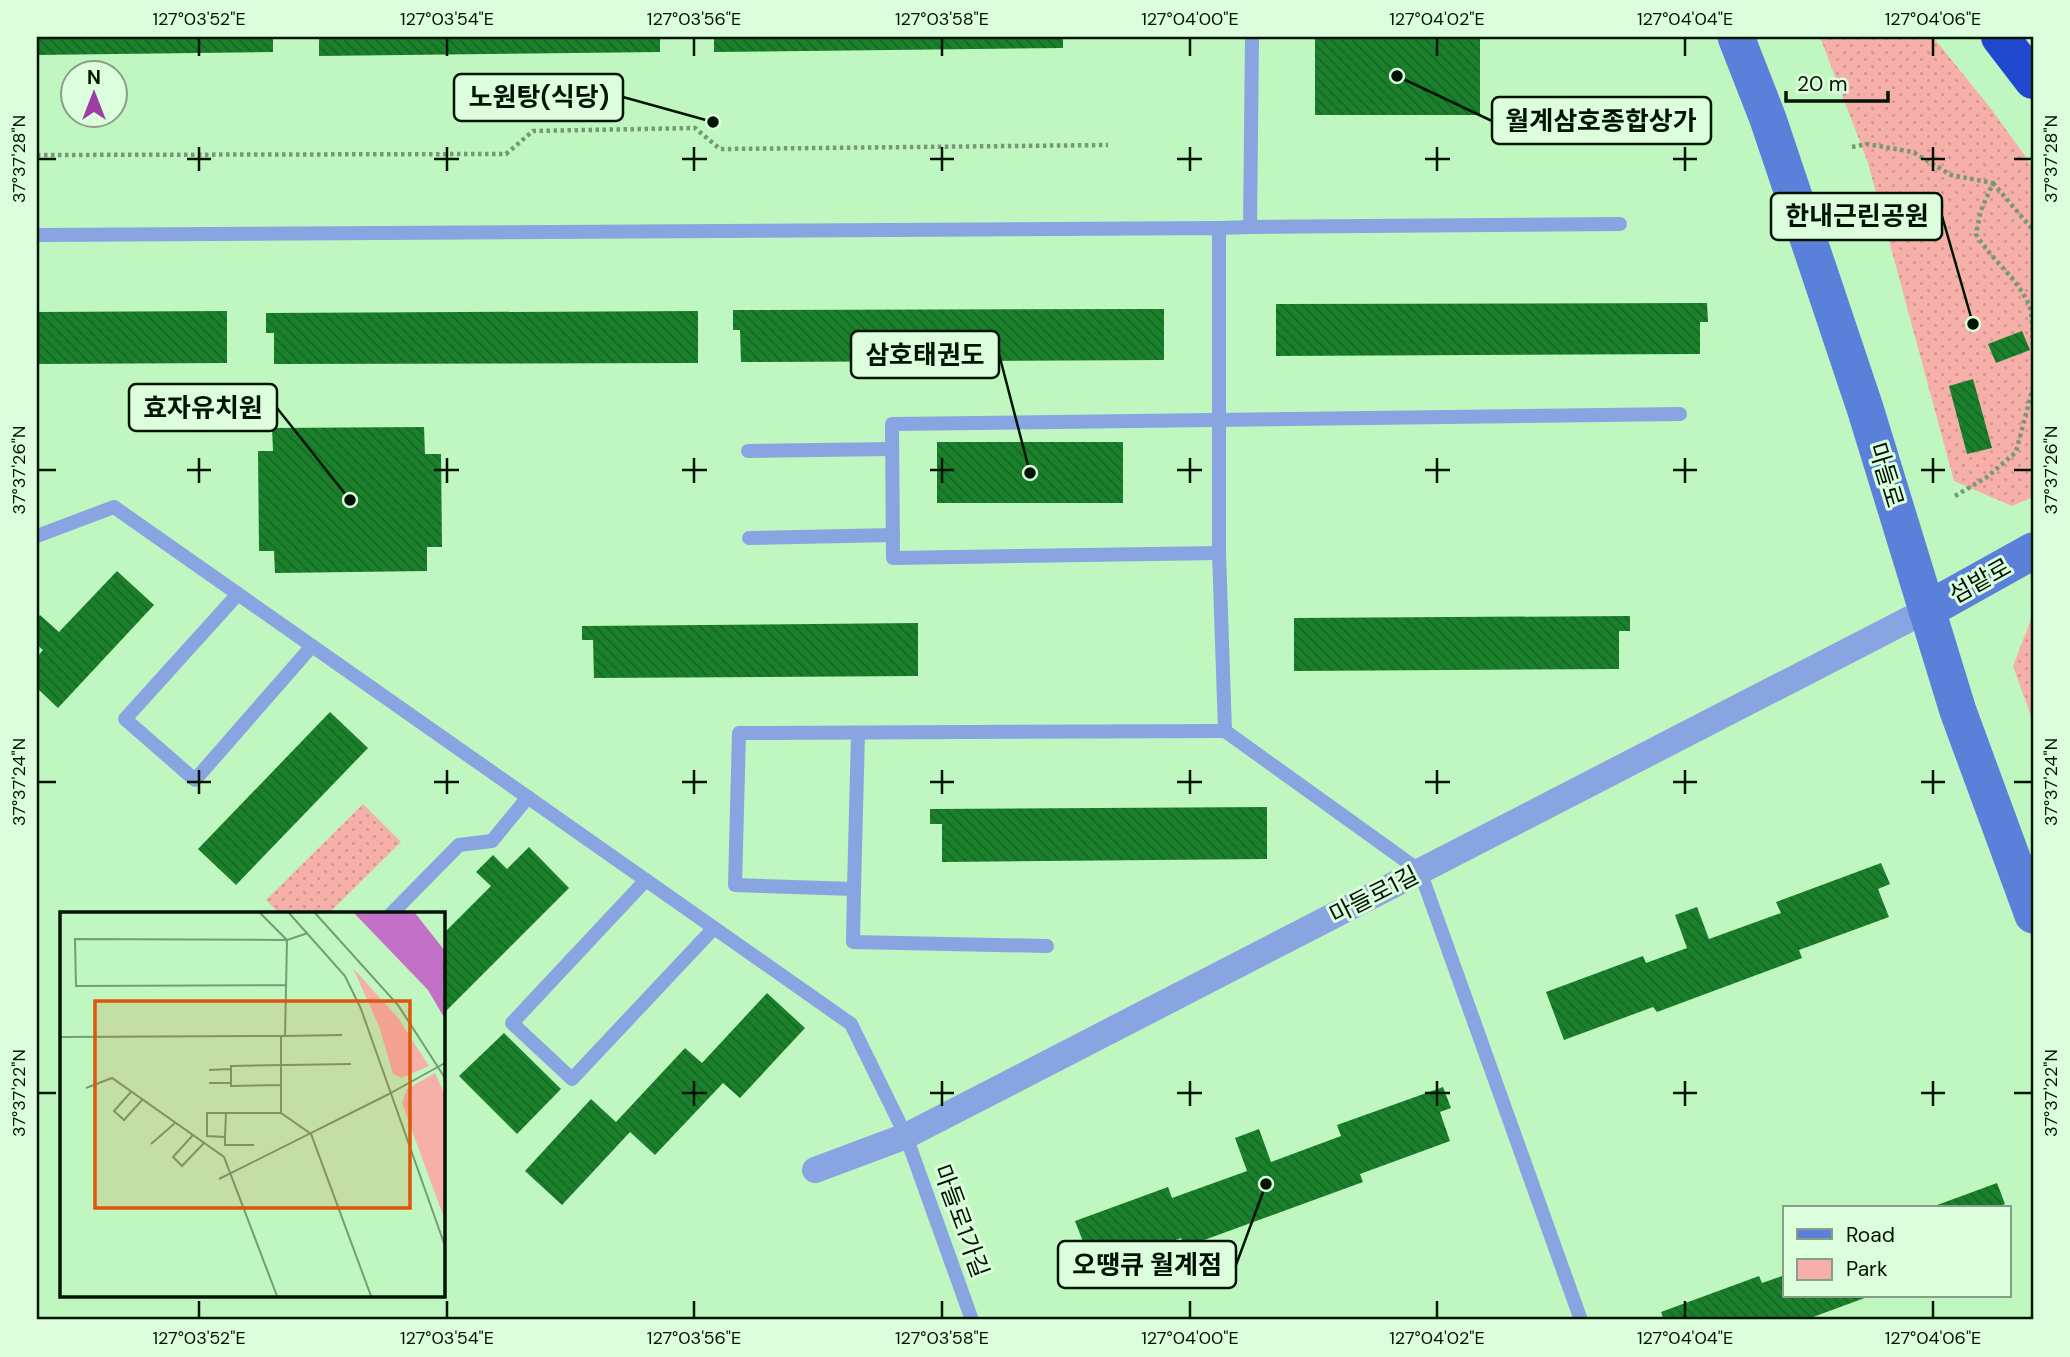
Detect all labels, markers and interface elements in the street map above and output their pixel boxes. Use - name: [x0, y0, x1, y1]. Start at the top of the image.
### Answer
- text: 127°03'52"E: [152, 7, 246, 31]
- text: 127°03'54"E: [400, 7, 494, 31]
- text: 127°03'56"E: [647, 7, 741, 31]
- text: 127°03'58"E: [895, 7, 989, 31]
- text: 127°04'00"E: [1141, 7, 1239, 31]
- text: 127°04'02"E: [1389, 7, 1485, 31]
- text: 127°04'04"E: [1637, 7, 1733, 31]
- text: 127°04'06"E: [1885, 7, 1981, 31]
- north arrow: [60, 60, 130, 130]
- scale bar: [1786, 60, 1888, 104]
- text: N: [87, 65, 101, 90]
- text: 20 m: [1797, 70, 1848, 98]
- callout: 노원탕(식당): [454, 74, 623, 121]
- text: 노원탕(식당): [469, 80, 609, 114]
- callout: 월계삼호종합상가: [1492, 97, 1711, 144]
- text: 월계삼호종합상가: [1505, 104, 1697, 138]
- text: 37°37'28"N: [7, 115, 31, 203]
- text: 37°37'28"N: [2039, 115, 2063, 203]
- callout: 한내근린공원: [1771, 193, 1942, 240]
- text: 한내근린공원: [1785, 199, 1929, 233]
- callout: 삼호태권도: [851, 331, 999, 378]
- text: 삼호태권도: [865, 338, 985, 372]
- callout: 효자유치원: [129, 384, 277, 431]
- text: 효자유치원: [143, 391, 263, 425]
- text: 37°37'26"N: [7, 426, 31, 514]
- text: 37°37'26"N: [2039, 426, 2063, 514]
- street label: 마들로: [1862, 439, 1911, 511]
- street label: 섬밭로: [1943, 551, 2016, 610]
- text: 37°37'24"N: [7, 738, 31, 826]
- text: 37°37'24"N: [2039, 738, 2063, 826]
- street label: 마들로1길: [1324, 859, 1423, 930]
- inset map: [60, 912, 444, 1298]
- text: 37°37'22"N: [7, 1049, 31, 1137]
- text: 37°37'22"N: [2039, 1049, 2063, 1137]
- street label: 마들로1가길: [927, 1160, 996, 1282]
- legend: [1783, 1206, 2010, 1298]
- text: Road: [1846, 1221, 1895, 1249]
- callout: 오땡큐 월계점: [1058, 1241, 1236, 1288]
- text: 오땡큐 월계점: [1072, 1248, 1222, 1282]
- text: Park: [1846, 1255, 1888, 1283]
- text: 127°03'52"E: [152, 1326, 246, 1350]
- text: 127°03'54"E: [400, 1326, 494, 1350]
- text: 127°03'56"E: [647, 1326, 741, 1350]
- text: 127°03'58"E: [895, 1326, 989, 1350]
- text: 127°04'00"E: [1141, 1326, 1239, 1350]
- text: 127°04'02"E: [1389, 1326, 1485, 1350]
- text: 127°04'04"E: [1637, 1326, 1733, 1350]
- text: 127°04'06"E: [1885, 1326, 1981, 1350]

